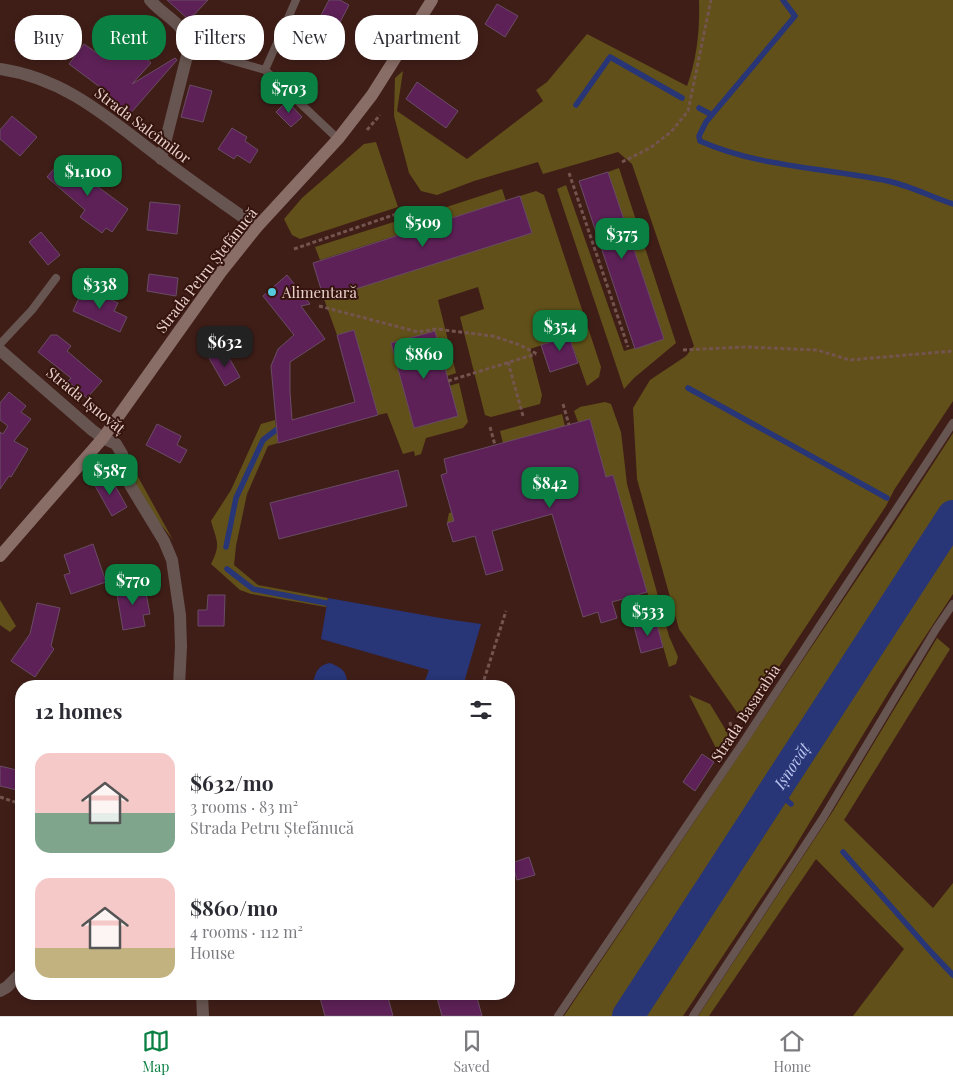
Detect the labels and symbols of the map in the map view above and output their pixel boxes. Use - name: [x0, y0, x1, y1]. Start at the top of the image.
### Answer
- pin: $703: [259, 72, 319, 114]
- street label: Strada Salcîmilor: [91, 82, 195, 168]
- pin: $1,100: [47, 154, 129, 197]
- street label: Strada Petru Ștefănucă: [151, 203, 262, 337]
- pin: $509: [393, 206, 453, 248]
- pin: $375: [592, 218, 652, 260]
- pin: $338: [70, 268, 130, 310]
- place label: Alimentară: [281, 282, 357, 302]
- marker: Alimentară: [266, 286, 278, 298]
- pin: $354: [530, 310, 590, 352]
- pin: $632: [195, 326, 255, 368]
- pin: $860: [394, 338, 454, 380]
- street label: Strada Ișnovăț: [42, 362, 130, 438]
- pin: $587: [80, 454, 140, 496]
- pin: $842: [520, 466, 580, 509]
- pin: $770: [103, 564, 163, 606]
- pin: $533: [618, 594, 678, 637]
- street label: Strada Basarabia: [706, 660, 784, 766]
- water label: Ișnovăț: [768, 738, 815, 793]

